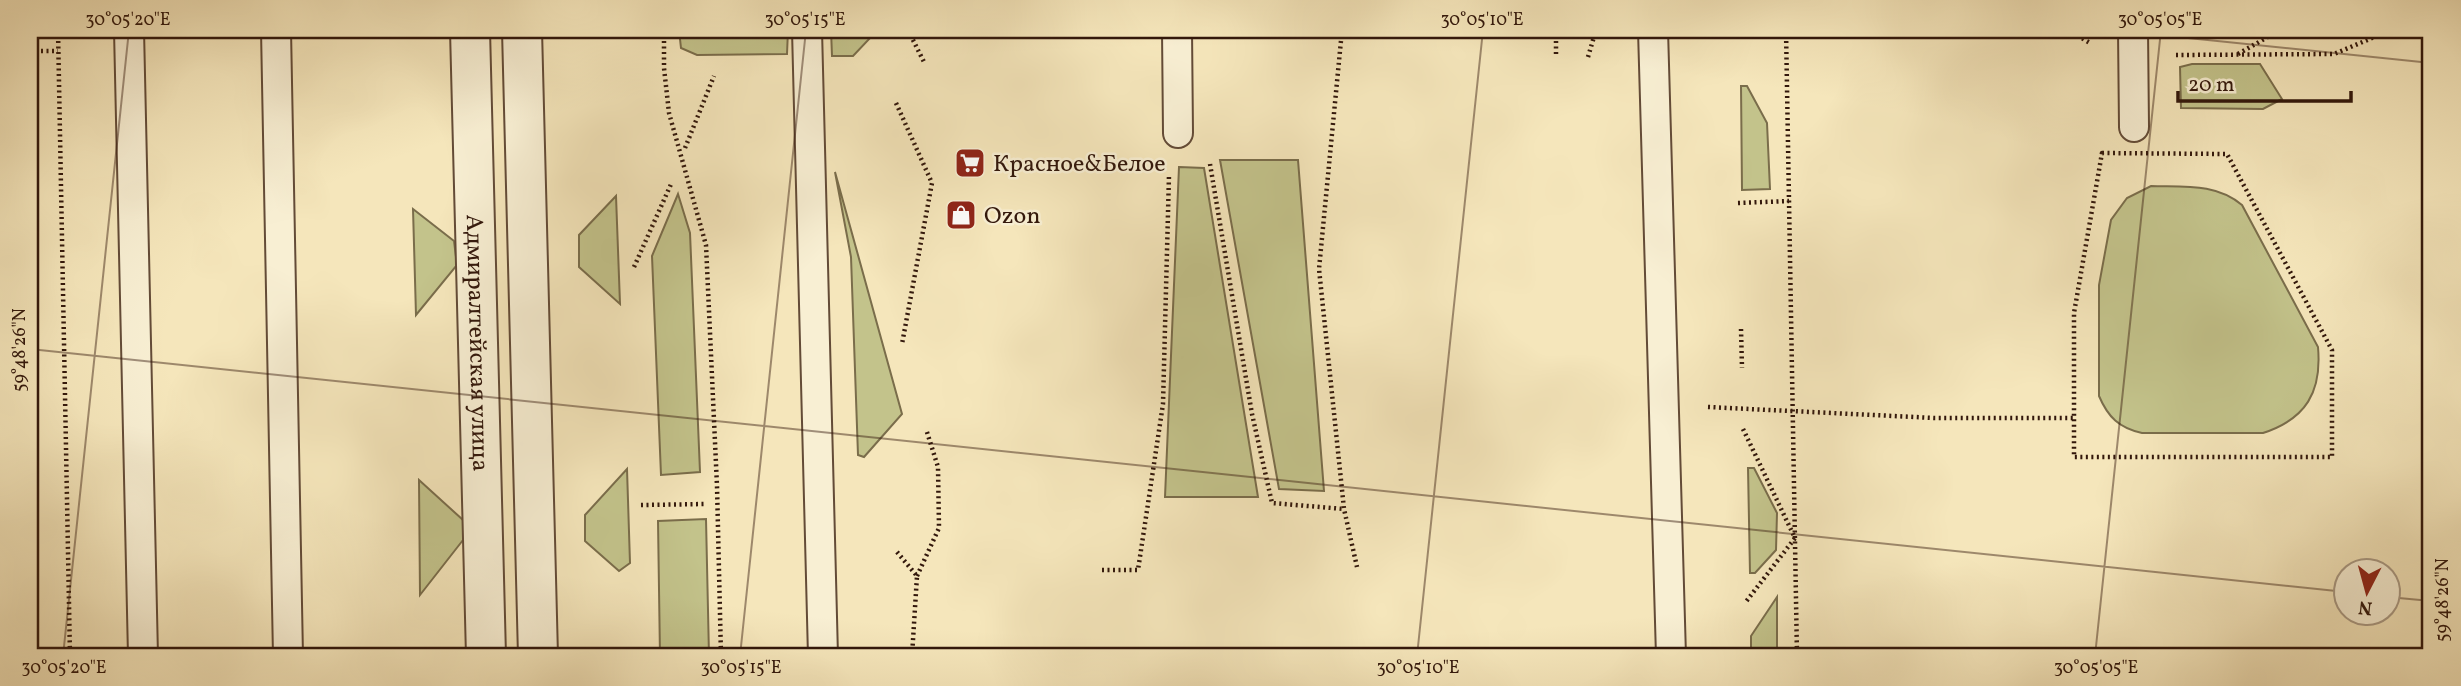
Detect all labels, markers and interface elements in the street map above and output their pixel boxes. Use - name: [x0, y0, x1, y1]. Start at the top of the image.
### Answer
- text: 30°05'20"E: [85, 8, 171, 33]
- text: 30°05'15"E: [764, 8, 846, 33]
- text: 30°05'10"E: [1441, 8, 1524, 33]
- text: 30°05'05"E: [2118, 8, 2202, 33]
- scale bar: [2178, 60, 2351, 104]
- text: 20 m: [2188, 71, 2234, 100]
- supermarket icon: Красное&Белое: [953, 146, 987, 180]
- place label: Красное&Белое: [993, 148, 1166, 182]
- shop icon: Ozon: [944, 198, 978, 232]
- place label: Ozon: [984, 200, 1041, 234]
- street label: Адмиралтейская улица: [456, 214, 496, 472]
- text: 59°48'26"N: [8, 308, 33, 392]
- north arrow: [2332, 556, 2402, 626]
- text: 59°48'26"N: [2431, 558, 2456, 642]
- text: N: [2357, 593, 2374, 621]
- text: 30°05'20"E: [21, 656, 107, 681]
- text: 30°05'15"E: [700, 656, 782, 681]
- text: 30°05'10"E: [1377, 656, 1460, 681]
- text: 30°05'05"E: [2054, 656, 2138, 681]

